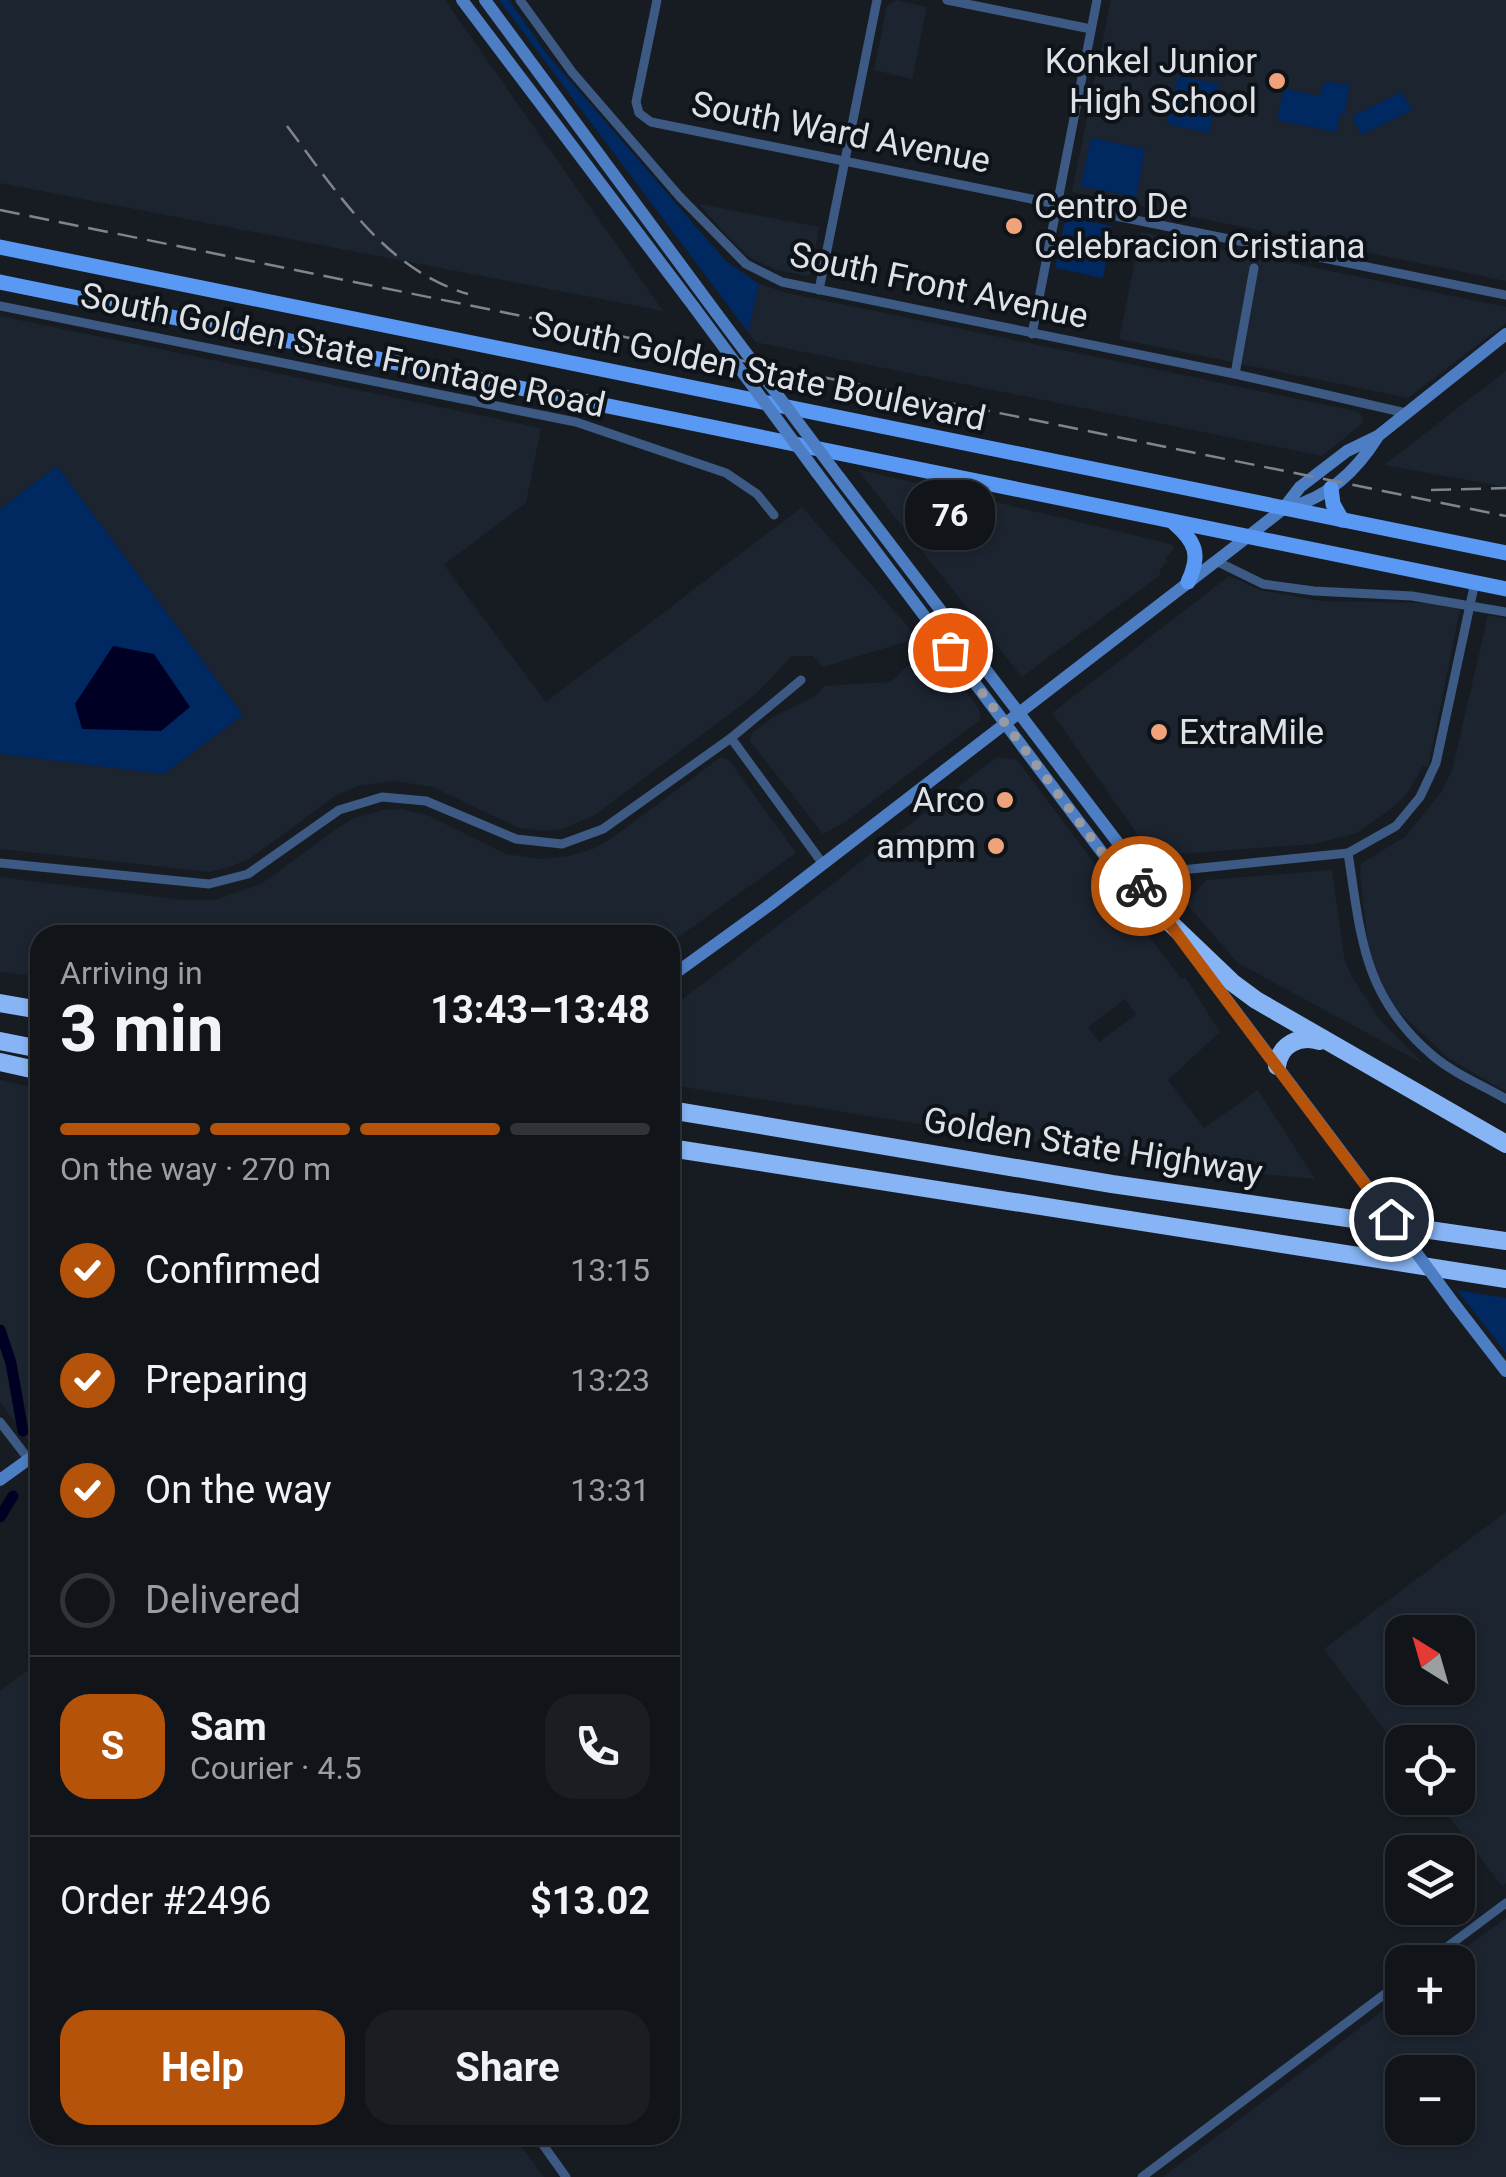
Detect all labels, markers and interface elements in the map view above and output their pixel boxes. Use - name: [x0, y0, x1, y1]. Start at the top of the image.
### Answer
- place label: Konkel Junior High School: [1045, 41, 1257, 122]
- marker: Konkel Junior High School: [1266, 70, 1288, 92]
- street label: South Ward Avenue: [688, 83, 994, 182]
- place label: Centro De Celebracion Cristiana: [1034, 186, 1366, 267]
- marker: Centro De Celebracion Cristiana: [1003, 215, 1025, 237]
- street label: South Front Avenue: [786, 234, 1092, 337]
- street label: South Golden State Frontage Road: [77, 275, 609, 426]
- street label: South Golden State Boulevard: [528, 303, 990, 440]
- callout: 76: [905, 480, 995, 550]
- text: 76: [932, 496, 968, 534]
- pin: [908, 608, 993, 693]
- icon: bag: [923, 623, 978, 678]
- place label: ExtraMile: [1179, 712, 1324, 753]
- marker: ExtraMile: [1148, 721, 1170, 743]
- place label: Arco: [912, 780, 985, 821]
- marker: Arco: [994, 789, 1016, 811]
- place label: ampm: [876, 826, 976, 867]
- marker: ampm: [985, 835, 1007, 857]
- courier: [1091, 836, 1191, 936]
- icon: bike: [1114, 859, 1169, 914]
- text: Arriving in: [60, 954, 203, 992]
- text: 13:43–13:48: [430, 988, 650, 1032]
- text: 3 min: [60, 991, 223, 1067]
- street label: Golden State Highway: [921, 1099, 1266, 1194]
- text: On the way · 270 m: [60, 1150, 331, 1188]
- pin: [1349, 1177, 1434, 1262]
- icon: home: [1364, 1192, 1419, 1247]
- icon: check: [60, 1243, 115, 1298]
- text: Confirmed: [145, 1248, 321, 1292]
- text: 13:15: [570, 1251, 650, 1289]
- icon: check: [60, 1353, 115, 1408]
- text: Preparing: [145, 1358, 308, 1402]
- text: 13:23: [570, 1361, 650, 1399]
- icon: check: [60, 1463, 115, 1518]
- text: On the way: [145, 1468, 331, 1512]
- text: 13:31: [570, 1471, 650, 1509]
- text: Delivered: [145, 1578, 301, 1622]
- north arrow: [1385, 1615, 1475, 1705]
- map controls: [1385, 1615, 1475, 2145]
- button: phone: [545, 1694, 650, 1799]
- text: Sam: [190, 1705, 267, 1749]
- text: S: [101, 1724, 124, 1768]
- button: locate: [1385, 1725, 1475, 1815]
- text: Courier · 4.5: [190, 1749, 362, 1787]
- button: layers: [1385, 1835, 1475, 1925]
- text: Order #2496: [60, 1879, 271, 1923]
- text: $13.02: [530, 1879, 650, 1923]
- button: +: [1385, 1945, 1475, 2035]
- button: Help: [60, 2010, 345, 2125]
- button: Share: [365, 2010, 650, 2125]
- button: −: [1385, 2055, 1475, 2145]

